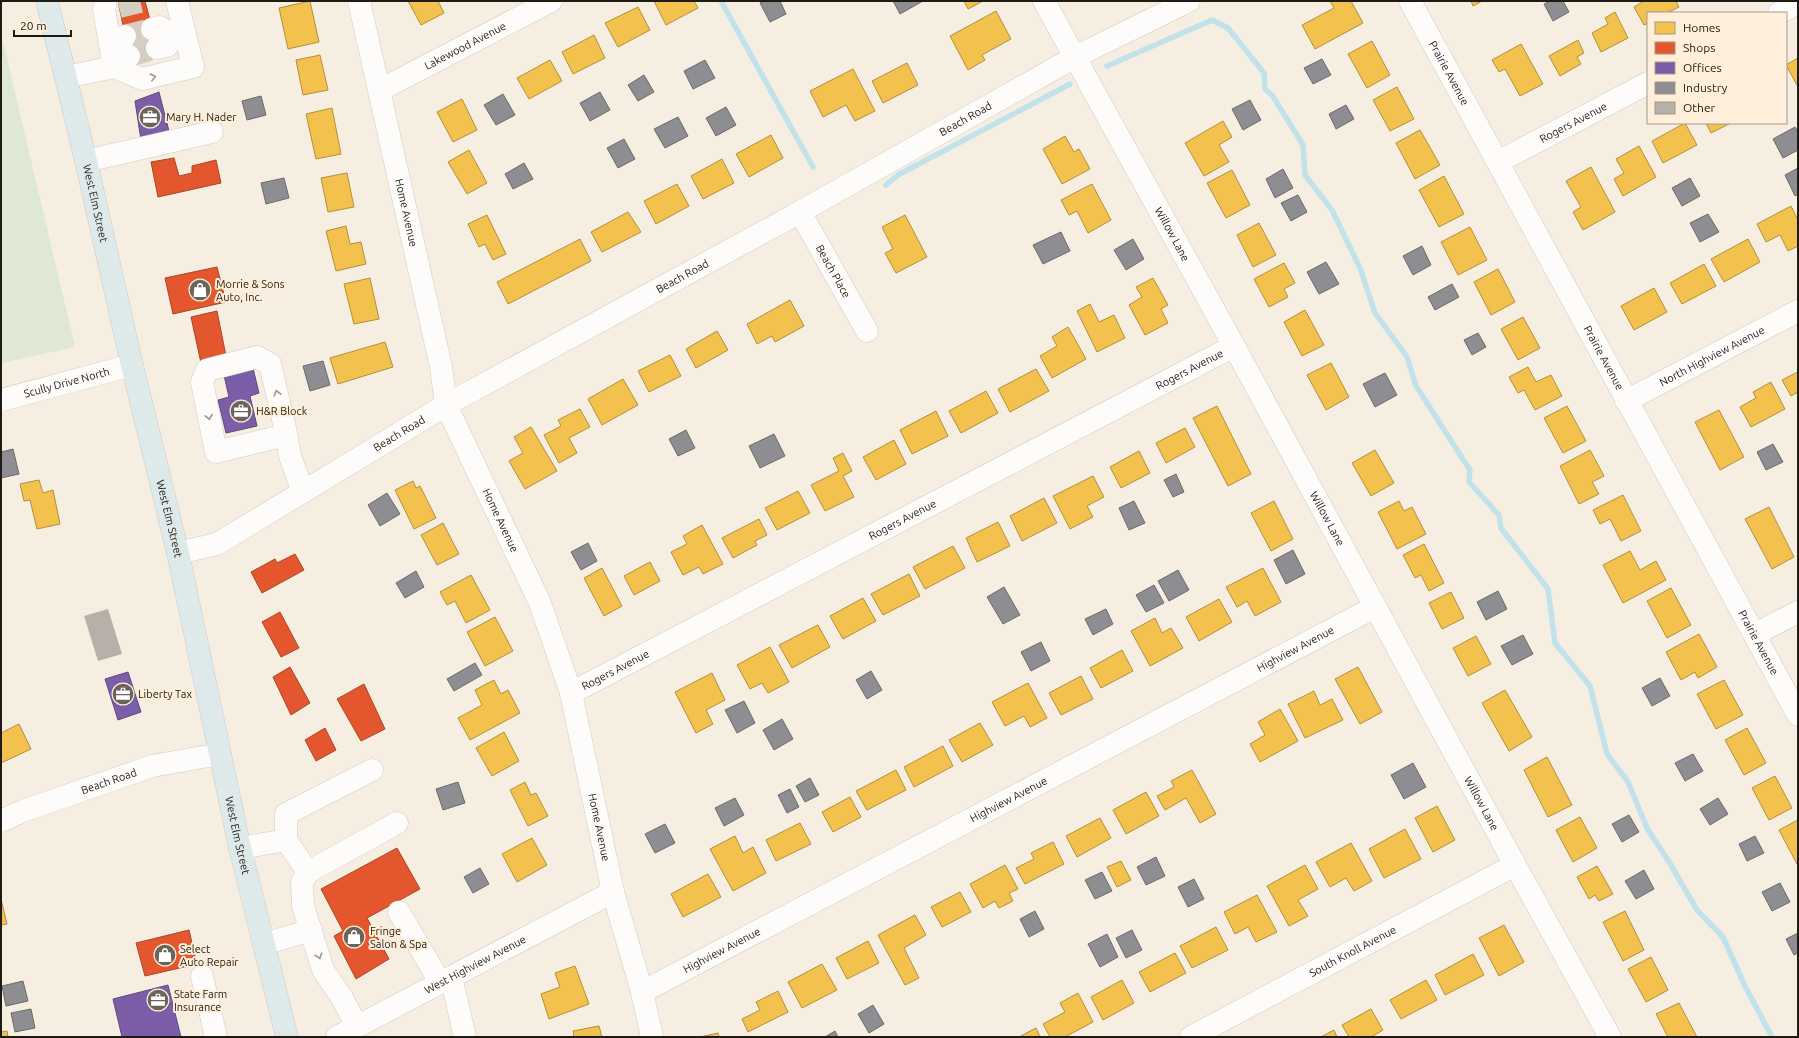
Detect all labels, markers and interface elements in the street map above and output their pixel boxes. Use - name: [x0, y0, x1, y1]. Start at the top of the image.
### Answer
- scale bar: [14, 12, 71, 38]
- legend: [1647, 12, 1787, 124]
- text: 20 m: [20, 19, 47, 32]
- street label: Lakewood Avenue: [422, 20, 508, 72]
- text: Homes: [1683, 21, 1721, 34]
- street label: Prairie Avenue: [1427, 39, 1472, 107]
- text: Shops: [1683, 41, 1715, 54]
- text: Offices: [1683, 61, 1722, 74]
- one-way arrow: [150, 73, 156, 81]
- text: Industry: [1683, 81, 1728, 94]
- street label: Beach Road: [937, 99, 994, 138]
- street label: Rogers Avenue: [1538, 100, 1609, 145]
- text: Other: [1683, 101, 1716, 114]
- office icon: Mary H. Nader: [137, 104, 163, 130]
- place label: Mary H. Nader: [166, 111, 237, 123]
- street label: West Elm Street: [81, 163, 110, 244]
- street label: Home Avenue: [393, 178, 420, 248]
- street label: Willow Lane: [1153, 205, 1192, 263]
- street label: Beach Place: [814, 243, 853, 300]
- street label: Beach Road: [654, 257, 711, 295]
- shop icon: Morrie & Sons Auto, Inc.: [187, 277, 213, 303]
- place label: Morrie & Sons Auto, Inc.: [216, 278, 285, 303]
- street label: Prairie Avenue: [1581, 323, 1626, 392]
- street label: North Highview Avenue: [1657, 324, 1767, 388]
- street label: Rogers Avenue: [1154, 347, 1225, 392]
- street label: Scully Drive North: [22, 365, 111, 400]
- one-way arrow: [273, 390, 282, 397]
- office icon: H&R Block: [228, 398, 254, 424]
- place label: H&R Block: [256, 405, 308, 417]
- street label: Beach Road: [371, 413, 427, 454]
- one-way arrow: [204, 414, 213, 420]
- street label: West Elm Street: [154, 479, 185, 559]
- street label: Home Avenue: [480, 486, 521, 554]
- street label: Willow Lane: [1308, 489, 1347, 548]
- street label: Rogers Avenue: [867, 497, 938, 542]
- street label: Prairie Avenue: [1736, 608, 1781, 677]
- street label: Highview Avenue: [1255, 624, 1336, 674]
- street label: Rogers Avenue: [580, 647, 651, 692]
- office icon: Liberty Tax: [110, 681, 136, 707]
- place label: Liberty Tax: [138, 688, 192, 700]
- street label: Beach Road: [79, 766, 138, 796]
- street label: Highview Avenue: [968, 774, 1049, 825]
- street label: Willow Lane: [1462, 774, 1501, 833]
- street label: Home Avenue: [586, 792, 612, 862]
- street label: West Elm Street: [223, 795, 252, 876]
- street label: South Knoll Avenue: [1307, 923, 1398, 979]
- shop icon: Fringe Salon & Spa: [341, 924, 367, 950]
- place label: Fringe Salon & Spa: [370, 925, 427, 950]
- street label: Highview Avenue: [681, 925, 762, 975]
- street label: West Highview Avenue: [422, 933, 528, 996]
- shop icon: Select Auto Repair: [152, 942, 178, 968]
- place label: Select Auto Repair: [180, 943, 239, 968]
- one-way arrow: [314, 953, 323, 960]
- office icon: State Farm Insurance: [145, 987, 171, 1013]
- place label: State Farm Insurance: [174, 988, 227, 1013]

